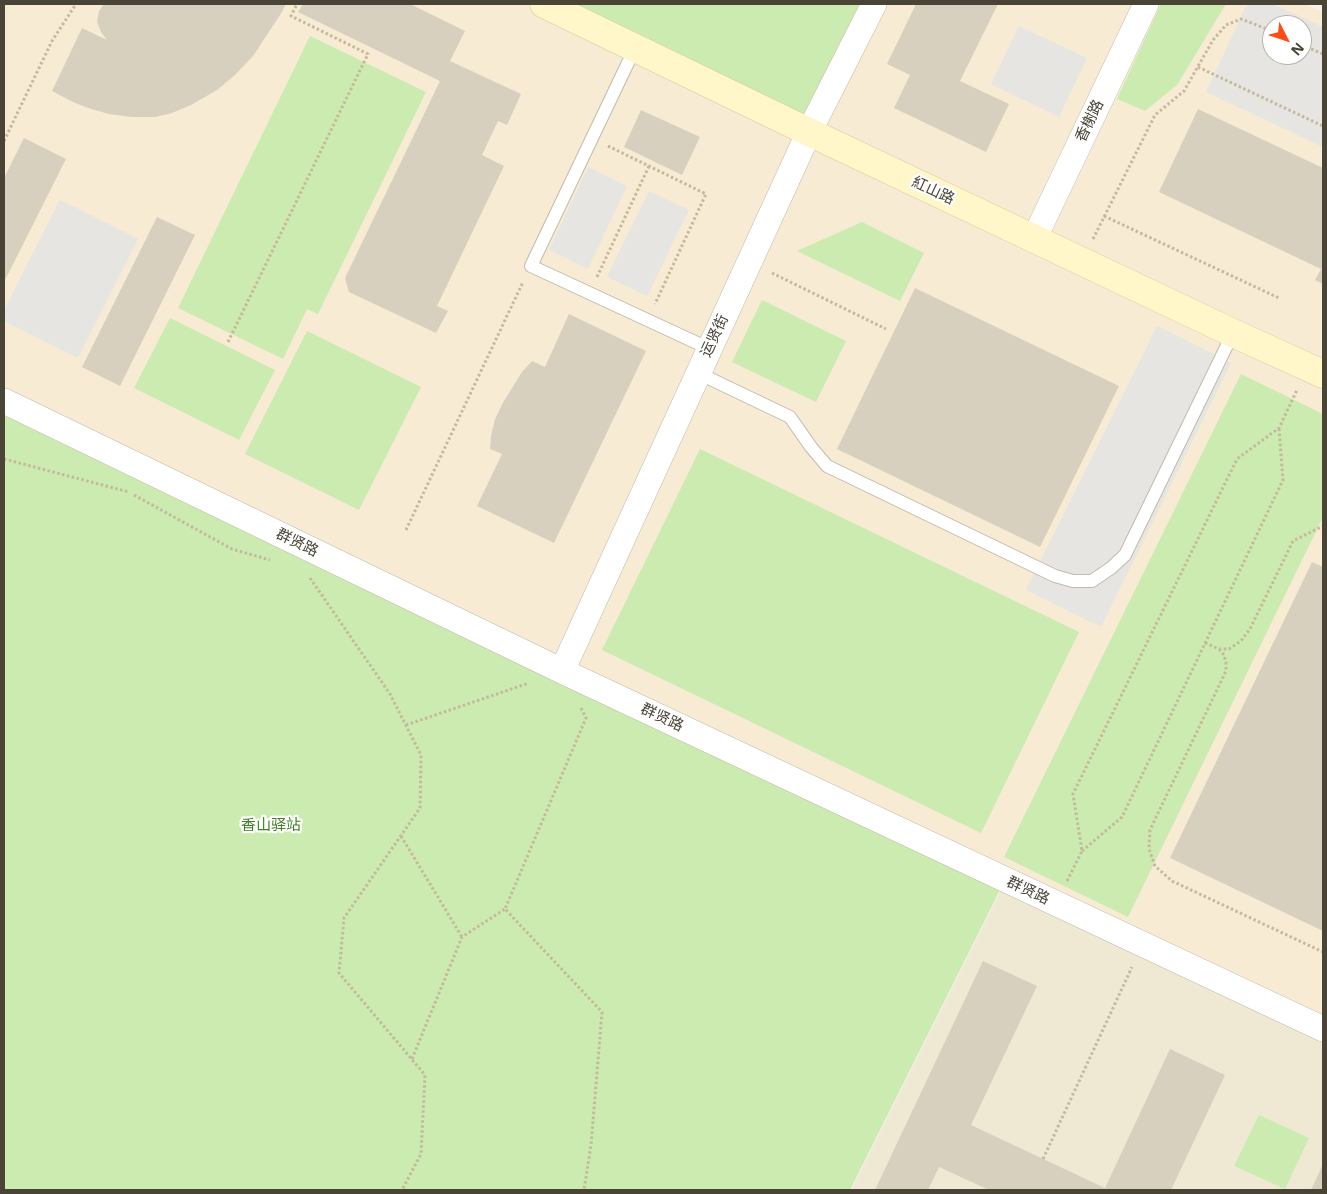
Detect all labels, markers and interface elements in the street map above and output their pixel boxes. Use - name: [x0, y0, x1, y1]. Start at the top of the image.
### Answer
- north arrow: [1262, 15, 1312, 65]
- text: N: [1287, 39, 1309, 60]
- street label: 香榭路: [1072, 97, 1108, 145]
- street label: 紅山路: [909, 173, 957, 209]
- street label: 运贤街: [697, 312, 733, 360]
- street label: 群贤路: [273, 525, 321, 561]
- street label: 群贤路: [638, 700, 686, 736]
- park label: 香山驿站: [241, 817, 301, 835]
- street label: 群贤路: [1004, 873, 1052, 909]

